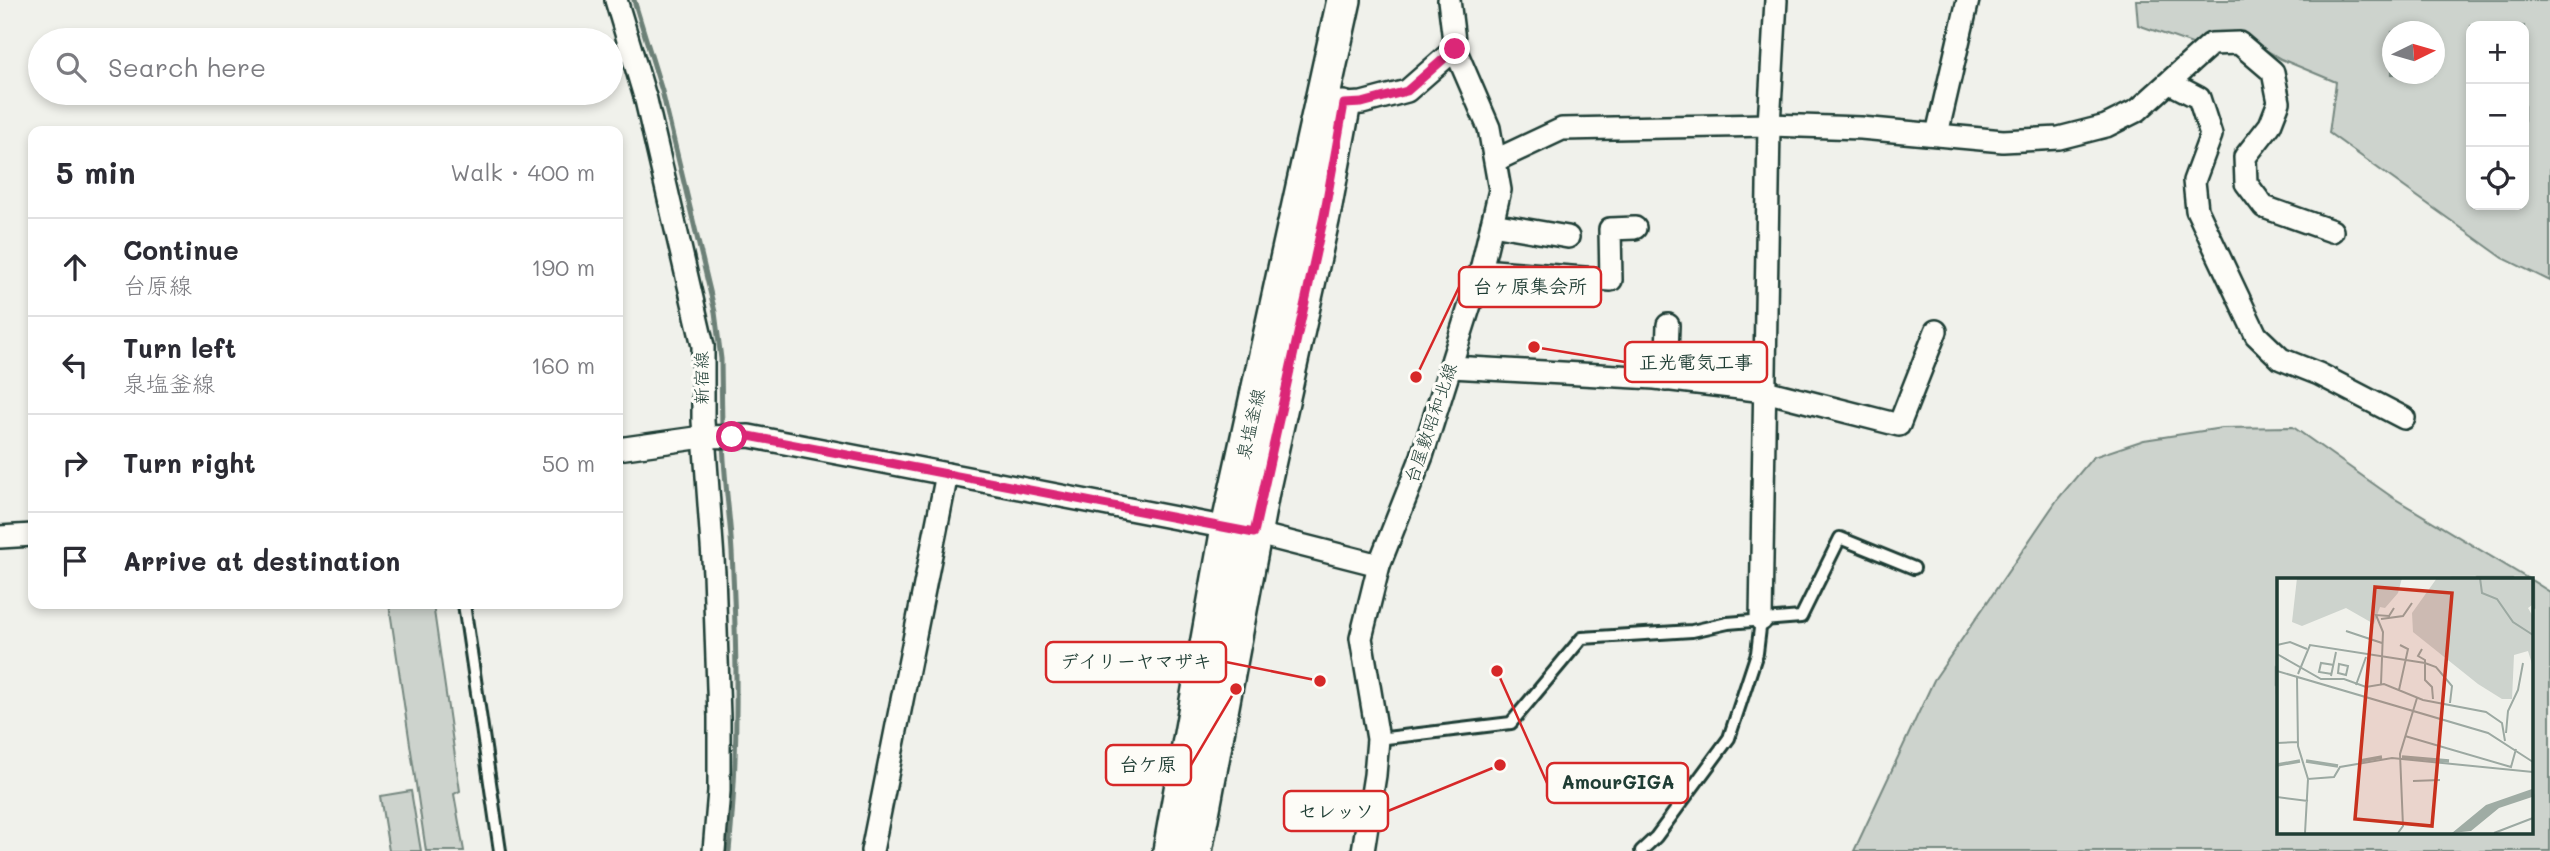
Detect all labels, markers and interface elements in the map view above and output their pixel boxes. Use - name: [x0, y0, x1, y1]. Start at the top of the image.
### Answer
- north arrow: [2382, 21, 2445, 84]
- map controls: [2466, 21, 2529, 210]
- button: +: [2466, 21, 2529, 84]
- search box: [28, 28, 623, 105]
- route end: [1439, 33, 1470, 64]
- icon: search: [52, 48, 90, 86]
- text: Search here: [108, 50, 266, 84]
- button: −: [2466, 84, 2529, 147]
- button: locate: [2466, 147, 2529, 210]
- text: 5 min: [56, 152, 136, 192]
- text: Walk · 400 m: [450, 157, 595, 187]
- text: Continue: [123, 233, 239, 267]
- icon: ahead: [56, 248, 94, 286]
- text: 190 m: [531, 252, 595, 282]
- callout: 台ヶ原集会所: [1459, 267, 1601, 307]
- text: 台原線: [123, 270, 192, 300]
- text: 台ヶ原集会所: [1473, 273, 1587, 298]
- text: Turn left: [123, 331, 236, 365]
- callout: 正光電気工事: [1625, 342, 1767, 382]
- icon: left: [56, 346, 94, 384]
- text: 正光電気工事: [1639, 349, 1753, 374]
- text: 160 m: [531, 350, 595, 380]
- street label: 新宿線: [689, 351, 713, 405]
- street label: 台屋敷昭和北線: [1398, 359, 1462, 486]
- text: 泉塩釜線: [123, 368, 215, 398]
- street label: 泉塩釜線: [1230, 386, 1270, 462]
- route start: [716, 421, 747, 452]
- icon: right: [56, 444, 94, 482]
- text: Turn right: [123, 446, 256, 480]
- text: 50 m: [542, 448, 595, 478]
- icon: arrive: [56, 542, 94, 580]
- text: Arrive at destination: [123, 544, 400, 578]
- inset map: [2277, 578, 2532, 834]
- callout: デイリーヤマザキ: [1046, 642, 1226, 682]
- text: デイリーヤマザキ: [1060, 648, 1212, 673]
- callout: 台ケ原: [1106, 745, 1191, 785]
- text: 台ケ原: [1119, 751, 1177, 776]
- callout: AmourGIGA: [1547, 763, 1688, 803]
- text: AmourGIGA: [1562, 769, 1674, 794]
- callout: セレッソ: [1284, 791, 1388, 831]
- text: セレッソ: [1298, 798, 1374, 823]

